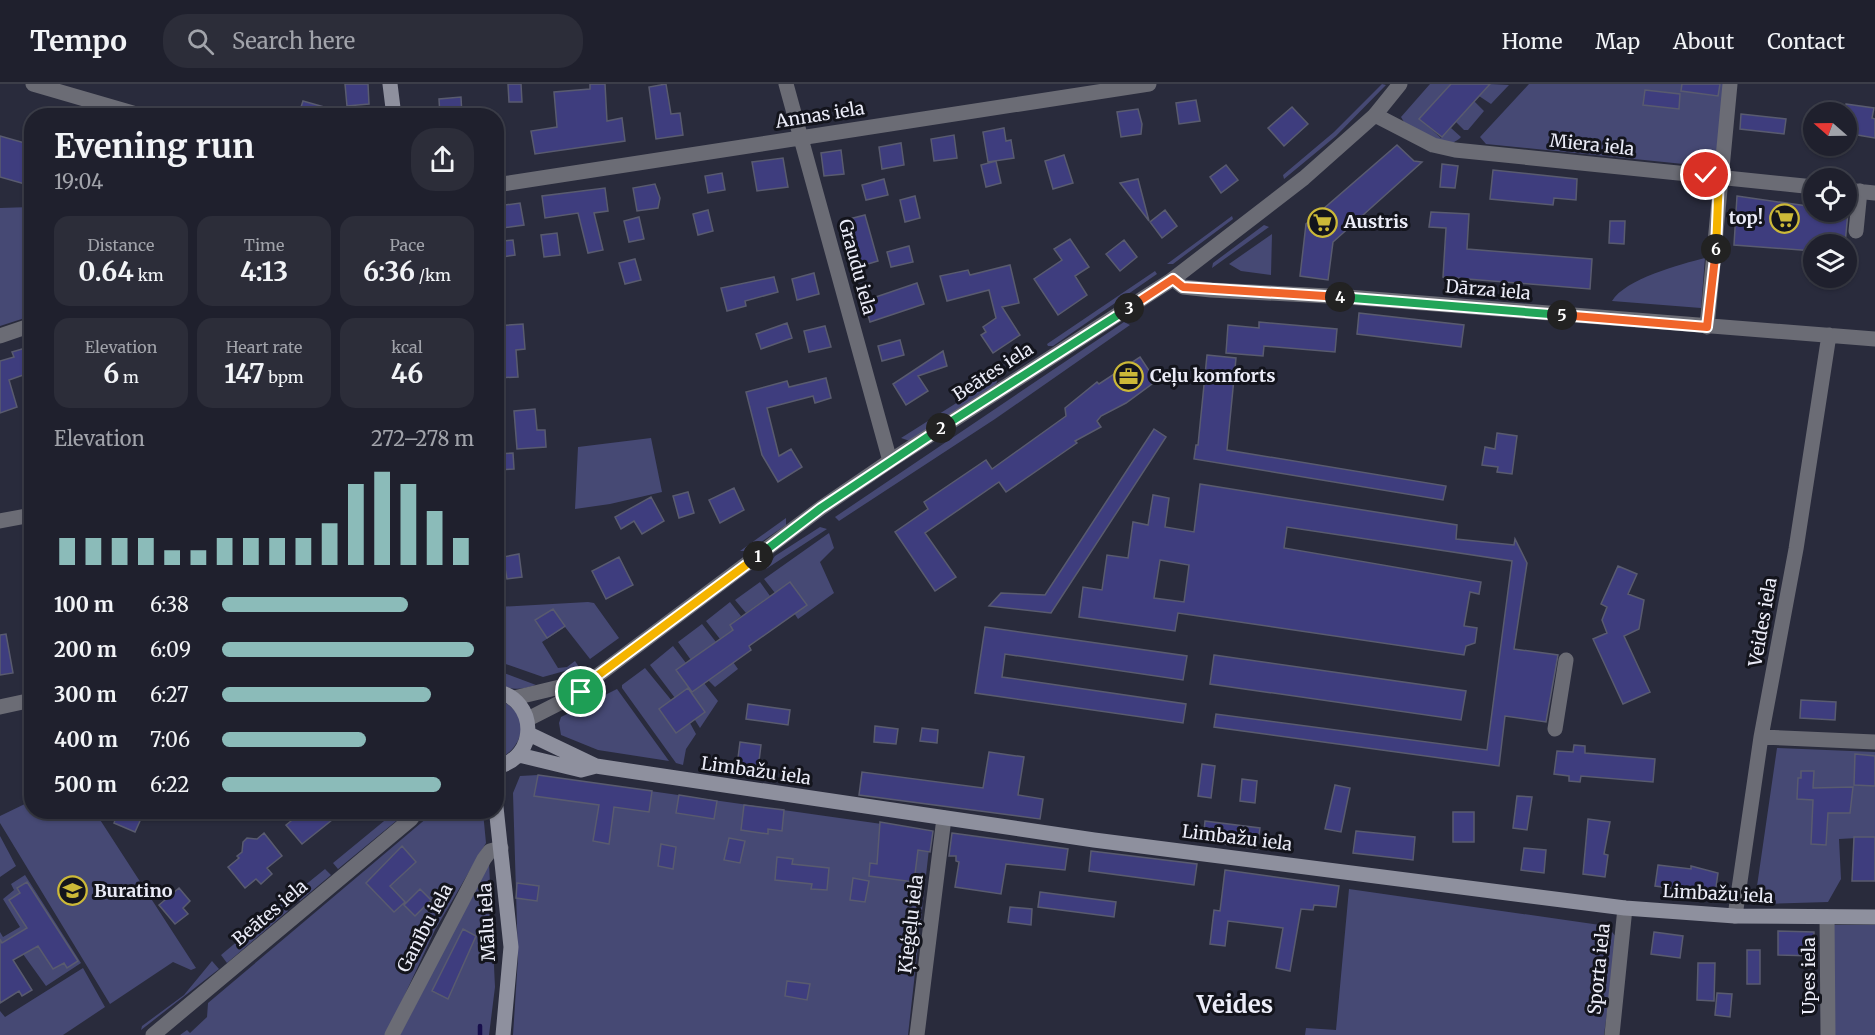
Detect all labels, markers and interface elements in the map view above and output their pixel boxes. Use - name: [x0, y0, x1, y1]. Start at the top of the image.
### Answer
- search box: [163, 14, 583, 68]
- text: Tempo: [30, 23, 127, 59]
- icon: search: [184, 25, 217, 58]
- text: Search here: [232, 27, 355, 55]
- text: Home: [1502, 28, 1562, 55]
- text: Map: [1595, 28, 1640, 55]
- text: About: [1673, 28, 1734, 55]
- text: Contact: [1767, 28, 1845, 55]
- street label: Annas iela: [773, 96, 866, 133]
- north arrow: [1803, 102, 1857, 156]
- map controls: [1803, 102, 1857, 288]
- text: Evening run: [54, 126, 254, 167]
- button: share: [411, 128, 474, 191]
- street label: Miera iela: [1549, 129, 1636, 160]
- pin: [1680, 149, 1731, 200]
- icon: check: [1689, 158, 1722, 191]
- button: locate: [1803, 168, 1857, 222]
- text: 19:04: [54, 169, 103, 194]
- supermarket icon: top!: [1768, 202, 1800, 234]
- supermarket icon: Austris: [1307, 206, 1339, 238]
- place label: top!: [1729, 206, 1763, 229]
- place label: Austris: [1343, 210, 1408, 233]
- street label: Graudu iela: [834, 217, 881, 318]
- pin: 6: [1701, 234, 1731, 264]
- button: layers: [1803, 234, 1857, 288]
- text: Distance: [88, 235, 154, 255]
- text: Time: [244, 235, 284, 255]
- text: Pace: [390, 235, 425, 255]
- text: 6: [1711, 239, 1721, 259]
- text: 0.64: [78, 255, 134, 288]
- text: 4:13: [240, 255, 288, 288]
- text: 6:36: [363, 255, 415, 288]
- text: km: [134, 265, 164, 285]
- text: /km: [415, 265, 451, 285]
- street label: Dārza iela: [1444, 274, 1532, 305]
- pin: 4: [1325, 282, 1355, 312]
- text: 4: [1335, 287, 1345, 307]
- pin: 3: [1114, 293, 1144, 323]
- text: 3: [1124, 298, 1134, 318]
- pin: 5: [1547, 300, 1577, 330]
- text: 5: [1557, 305, 1567, 325]
- text: Elevation: [85, 337, 157, 357]
- text: Heart rate: [226, 337, 302, 357]
- text: kcal: [391, 337, 423, 357]
- street label: Beātes iela: [948, 337, 1037, 406]
- text: 6: [103, 357, 119, 390]
- text: 147: [224, 357, 265, 390]
- text: 46: [391, 357, 423, 390]
- office icon: Ceļu komforts: [1113, 360, 1145, 392]
- place label: Ceļu komforts: [1150, 364, 1275, 387]
- text: m: [119, 367, 139, 387]
- text: bpm: [265, 367, 304, 387]
- pin: 2: [926, 413, 956, 443]
- text: 2: [936, 418, 946, 438]
- text: Elevation: [54, 426, 145, 451]
- text: 272–278 m: [371, 426, 474, 451]
- pin: 1: [743, 541, 773, 571]
- text: 1: [754, 546, 762, 566]
- street label: Veides iela: [1743, 575, 1782, 669]
- text: 100 m: [54, 592, 114, 617]
- text: 6:38: [150, 592, 189, 617]
- text: 200 m: [54, 637, 117, 662]
- text: 6:09: [150, 637, 191, 662]
- pin: [555, 666, 606, 717]
- icon: arrive: [564, 675, 597, 708]
- text: 300 m: [54, 682, 117, 707]
- text: 6:27: [150, 682, 189, 707]
- text: 400 m: [54, 727, 118, 752]
- text: 7:06: [150, 727, 190, 752]
- street label: Limbažu iela: [699, 751, 813, 790]
- text: 500 m: [54, 772, 117, 797]
- text: 6:22: [150, 772, 189, 797]
- street label: Limbažu iela: [1181, 819, 1294, 856]
- street label: Ķieģeļu iela: [893, 873, 928, 975]
- street label: Beātes iela: [227, 874, 312, 951]
- school or university icon: Buratino: [57, 875, 89, 907]
- place label: Buratino: [94, 879, 173, 902]
- street label: Ganību iela: [392, 879, 458, 976]
- street label: Limbažu iela: [1662, 879, 1774, 908]
- street label: Mālu iela: [473, 882, 500, 962]
- street label: Sporta iela: [1582, 922, 1615, 1016]
- street label: Upes iela: [1797, 937, 1820, 1015]
- district label: Veides: [1196, 989, 1273, 1020]

